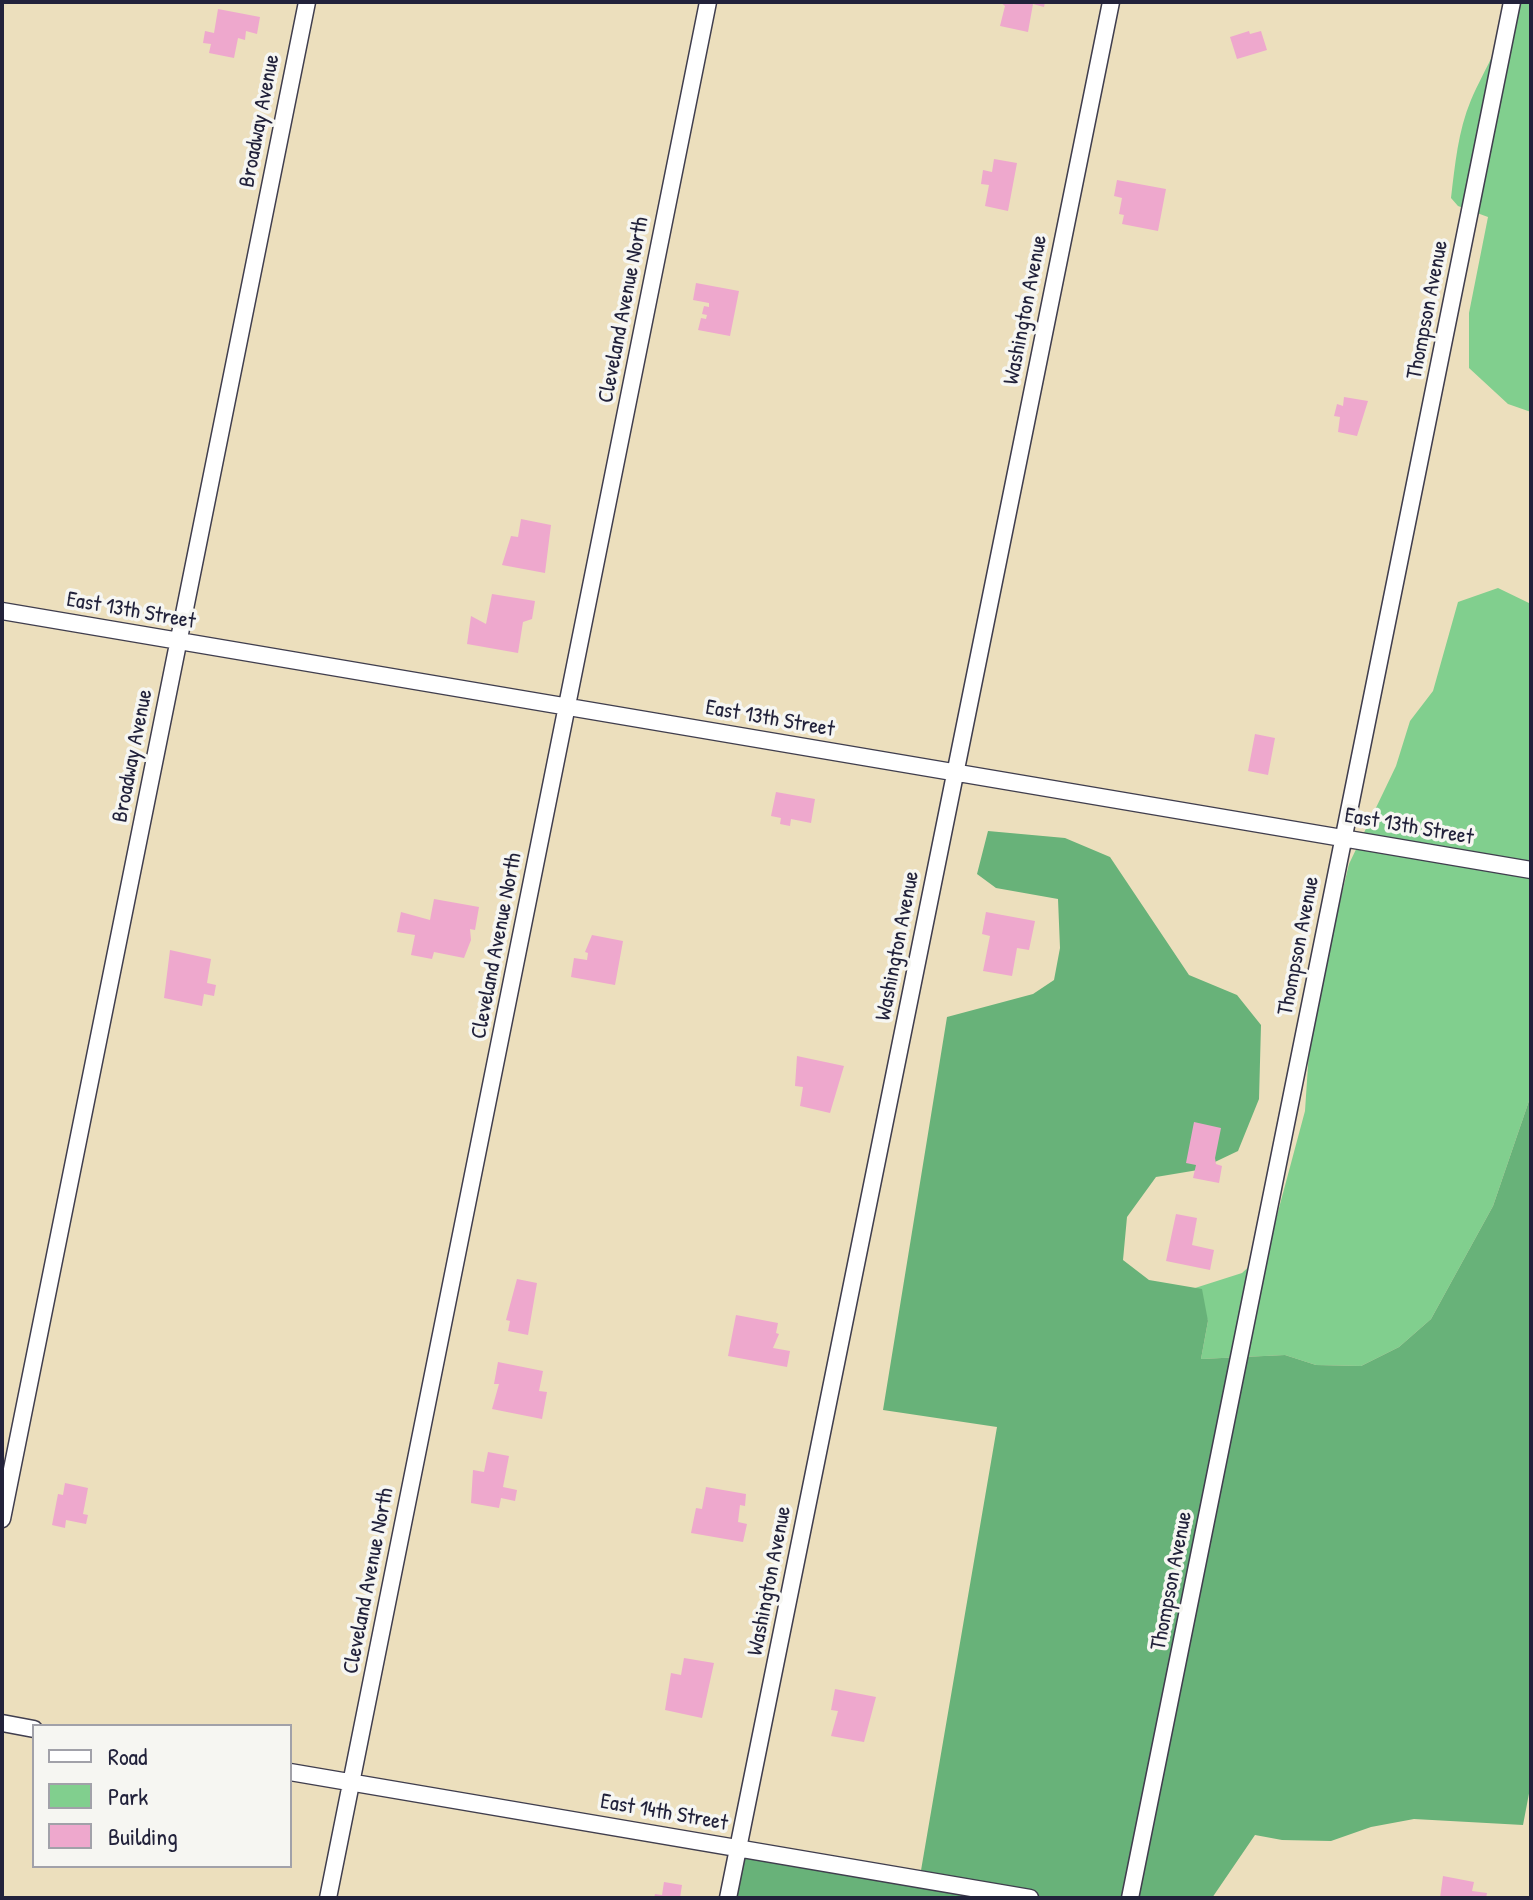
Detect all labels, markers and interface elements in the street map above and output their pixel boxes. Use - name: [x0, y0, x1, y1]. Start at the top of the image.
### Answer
- street label: Broadway Avenue: [234, 52, 286, 190]
- street label: Cleveland Avenue North: [593, 215, 655, 405]
- street label: Washington Avenue: [999, 233, 1053, 387]
- street label: Thompson Avenue: [1402, 238, 1454, 382]
- street label: East 13th Street: [65, 587, 197, 635]
- street label: Broadway Avenue: [107, 687, 159, 825]
- street label: East 13th Street: [704, 695, 836, 743]
- street label: East 13th Street: [1343, 803, 1475, 851]
- street label: Cleveland Avenue North: [466, 851, 528, 1041]
- street label: Washington Avenue: [871, 869, 925, 1023]
- street label: Thompson Avenue: [1273, 874, 1325, 1018]
- street label: Cleveland Avenue North: [338, 1486, 400, 1676]
- street label: Washington Avenue: [743, 1504, 797, 1658]
- street label: Thompson Avenue: [1146, 1509, 1198, 1653]
- legend: [32, 1724, 292, 1868]
- text: Road: [108, 1740, 147, 1772]
- text: Park: [108, 1780, 148, 1812]
- street label: East 14th Street: [598, 1789, 730, 1837]
- text: Building: [108, 1820, 178, 1852]

